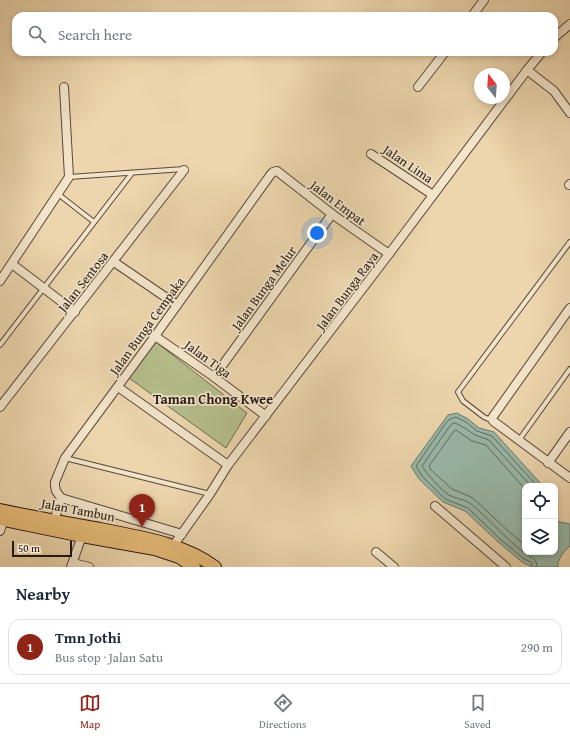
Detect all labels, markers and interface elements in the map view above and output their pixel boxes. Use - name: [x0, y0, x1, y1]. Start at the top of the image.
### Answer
- search box: [12, 12, 558, 56]
- icon: search: [26, 23, 48, 45]
- text: Search here: [58, 24, 132, 45]
- north arrow: [474, 68, 510, 104]
- street label: Jalan Lima: [377, 139, 438, 188]
- street label: Jalan Empat: [305, 175, 370, 230]
- your location: [307, 223, 327, 243]
- street label: Jalan Bunga Melur: [226, 241, 301, 336]
- street label: Jalan Sentosa: [52, 247, 113, 318]
- street label: Jalan Bunga Raya: [310, 247, 383, 336]
- street label: Jalan Bunga Cempaka: [104, 272, 190, 381]
- street label: Jalan Tiga: [179, 334, 236, 383]
- district label: Taman Chong Kwee: [153, 389, 273, 409]
- map controls: [522, 483, 558, 555]
- button: locate: [522, 483, 558, 519]
- street label: Jalan Tambun: [38, 493, 117, 527]
- pin: 1: [129, 494, 155, 527]
- button: layers: [522, 519, 558, 555]
- scale bar: [12, 539, 72, 558]
- text: 50 m: [18, 540, 40, 556]
- text: Nearby: [16, 581, 70, 606]
- text: Tmn Jothi: [55, 627, 121, 648]
- text: 1: [27, 638, 33, 657]
- text: 290 m: [521, 638, 553, 657]
- text: Bus stop · Jalan Satu: [55, 648, 163, 667]
- tab: Map: [79, 692, 101, 732]
- tab: Directions: [259, 692, 306, 732]
- tab: Saved: [464, 692, 491, 732]

